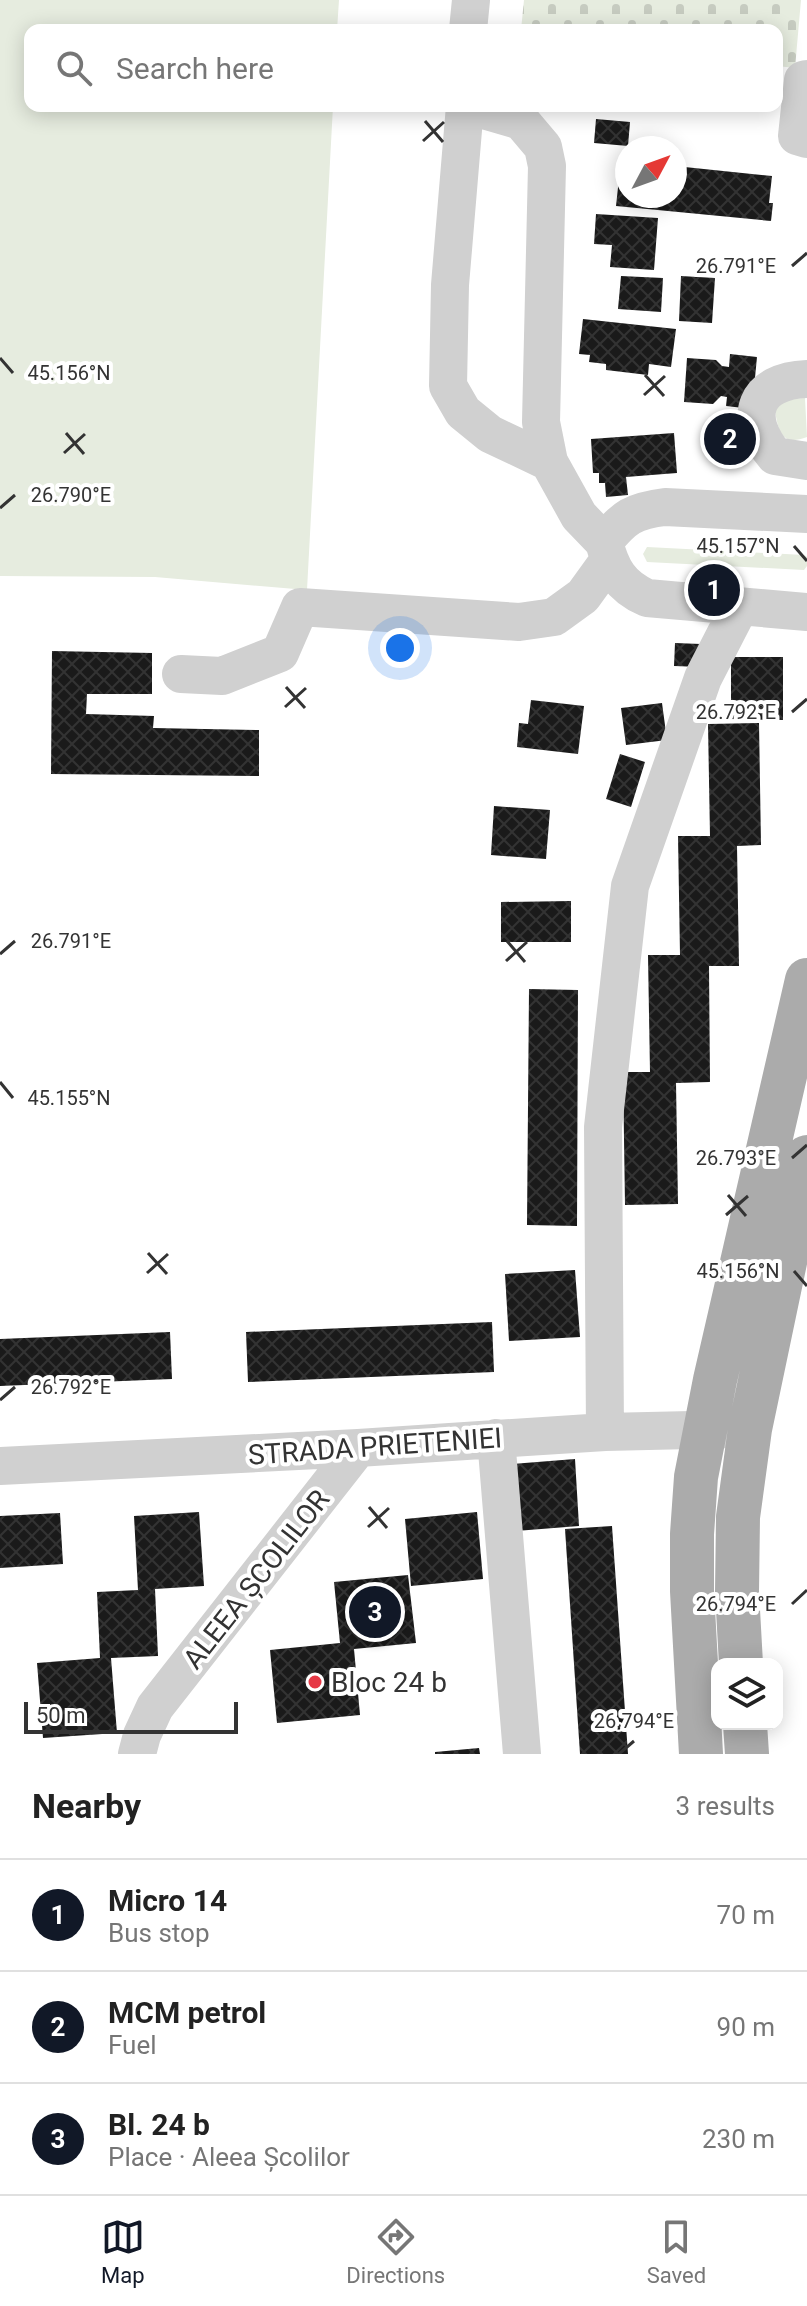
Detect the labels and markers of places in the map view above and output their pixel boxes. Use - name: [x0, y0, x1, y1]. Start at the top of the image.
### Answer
- pin: 2: [704, 409, 756, 469]
- pin: 1: [688, 560, 740, 620]
- pin: 3: [349, 1582, 401, 1642]
- place label: Bloc 24 b: [331, 1666, 447, 1699]
- marker: Bloc 24 b: [306, 1673, 324, 1691]

